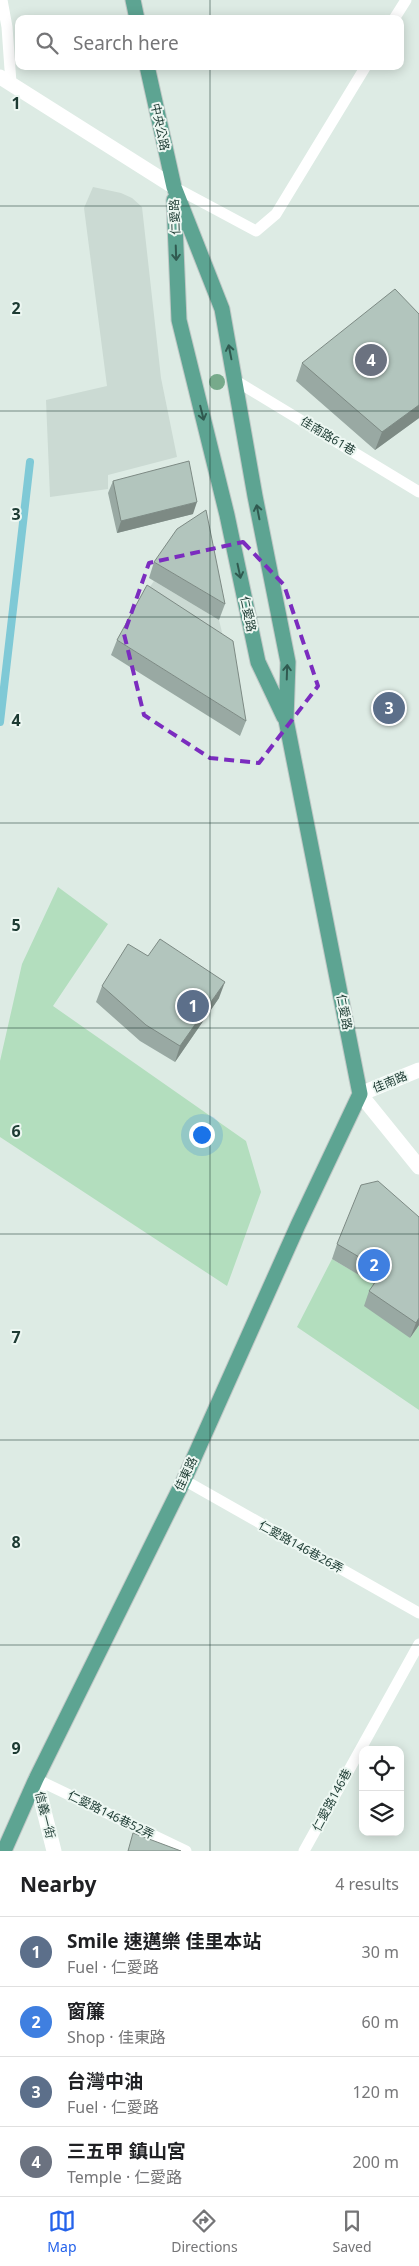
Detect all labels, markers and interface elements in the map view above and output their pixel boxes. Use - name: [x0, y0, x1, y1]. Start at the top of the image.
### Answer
- search box: [15, 15, 404, 70]
- icon: search: [33, 29, 61, 57]
- text: Search here: [73, 30, 179, 56]
- text: 1: [11, 92, 21, 114]
- street label: 中央公路: [147, 102, 174, 152]
- street label: 仁愛路: [165, 199, 184, 235]
- one-way arrow: [172, 245, 181, 261]
- text: 2: [11, 297, 21, 319]
- pin: 4: [355, 341, 387, 379]
- one-way arrow: [225, 344, 235, 360]
- one-way arrow: [198, 405, 207, 421]
- street label: 佳南路61巷: [297, 412, 359, 459]
- text: 3: [11, 503, 21, 525]
- one-way arrow: [252, 505, 262, 521]
- one-way arrow: [235, 563, 244, 579]
- street label: 仁愛路: [236, 595, 261, 633]
- one-way arrow: [283, 664, 292, 680]
- pin: 3: [373, 689, 405, 727]
- text: 4: [11, 709, 21, 731]
- text: 5: [11, 914, 21, 936]
- pin: 1: [177, 987, 209, 1025]
- street label: 仁愛路: [333, 993, 356, 1031]
- street label: 佳南路: [370, 1067, 410, 1096]
- text: 6: [11, 1120, 21, 1142]
- your location: [189, 1122, 215, 1148]
- pin: 2: [358, 1246, 390, 1284]
- text: 7: [11, 1326, 21, 1348]
- street label: 佳東路: [170, 1454, 201, 1494]
- street label: 仁愛路146巷26弄: [256, 1516, 347, 1577]
- text: 8: [11, 1531, 21, 1553]
- text: 9: [11, 1737, 21, 1759]
- map controls: [359, 1746, 404, 1836]
- button: locate: [359, 1746, 404, 1791]
- street label: 仁愛路146巷: [308, 1765, 355, 1834]
- street label: 仁愛路146巷52弄: [65, 1786, 157, 1843]
- street label: 信義一街: [31, 1790, 60, 1840]
- button: layers: [359, 1791, 404, 1836]
- text: Nearby: [20, 1870, 96, 1898]
- text: 4 results: [335, 1873, 399, 1895]
- text: Smile 速邁樂 佳里本站: [67, 1928, 262, 1954]
- text: 1: [31, 1941, 41, 1963]
- text: 30 m: [362, 1941, 399, 1963]
- text: Fuel · 仁愛路: [67, 1956, 159, 1978]
- text: 窗簾: [67, 1998, 105, 2024]
- text: 2: [31, 2011, 41, 2033]
- text: 60 m: [362, 2011, 399, 2033]
- text: Shop · 佳東路: [67, 2026, 166, 2048]
- text: 台灣中油: [67, 2068, 143, 2094]
- text: 3: [31, 2081, 41, 2103]
- text: 120 m: [352, 2081, 399, 2103]
- text: Fuel · 仁愛路: [67, 2096, 159, 2118]
- text: 三五甲 鎮山宮: [67, 2138, 186, 2164]
- text: 4: [31, 2151, 41, 2173]
- text: 200 m: [352, 2151, 399, 2173]
- text: Temple · 仁愛路: [67, 2166, 182, 2188]
- tab: Map: [47, 2207, 77, 2256]
- tab: Directions: [171, 2207, 238, 2256]
- tab: Saved: [332, 2207, 372, 2256]

